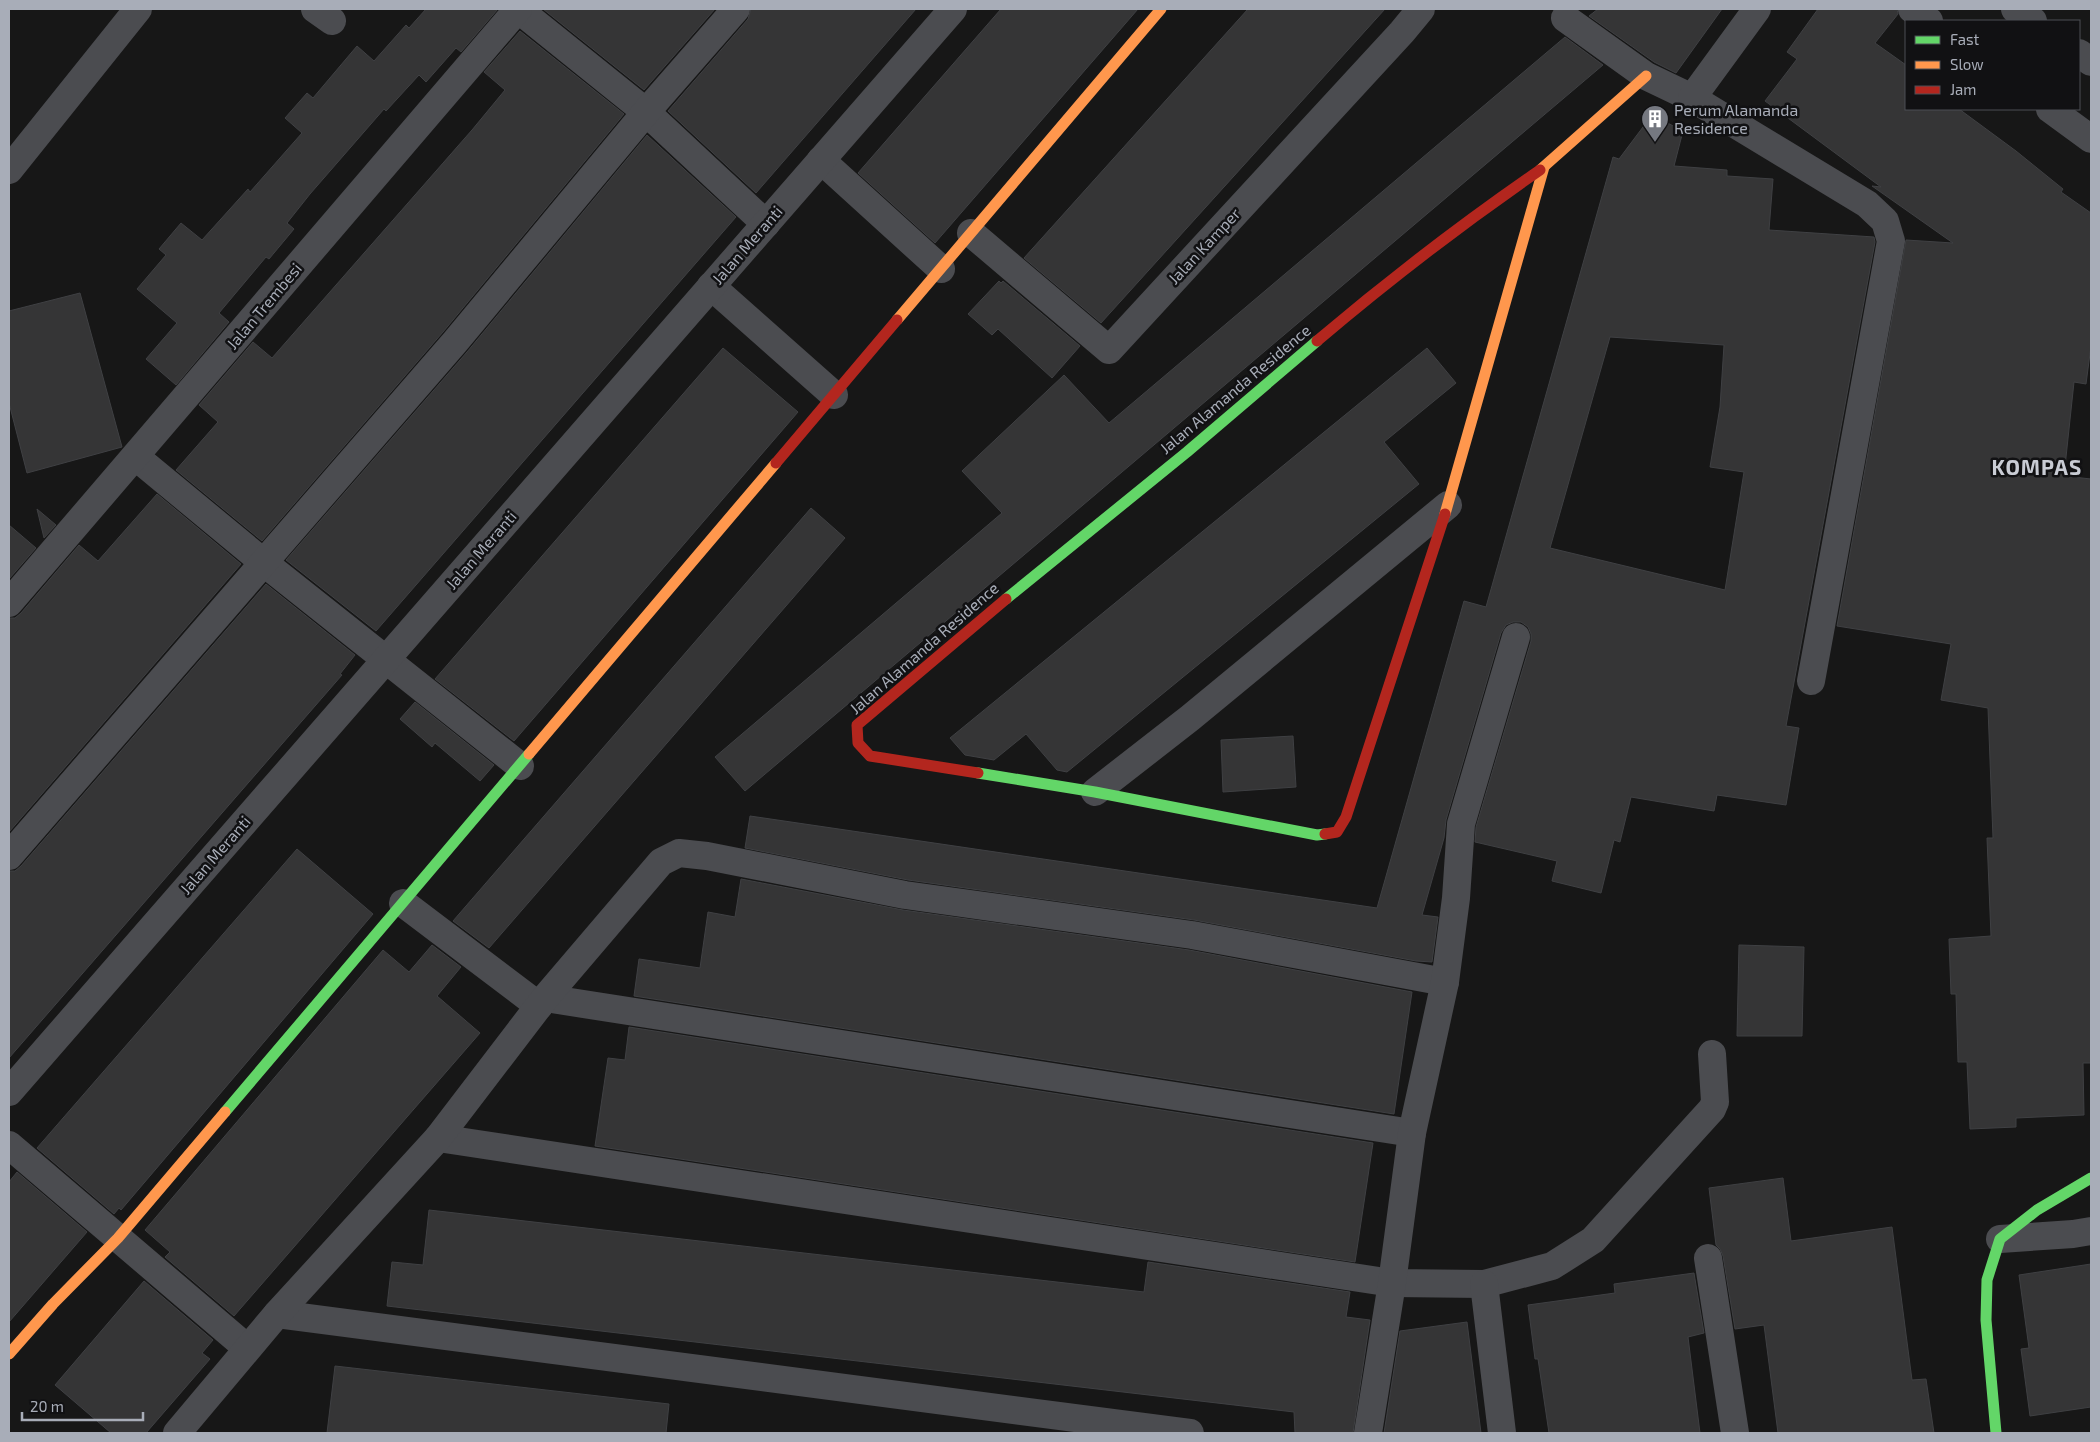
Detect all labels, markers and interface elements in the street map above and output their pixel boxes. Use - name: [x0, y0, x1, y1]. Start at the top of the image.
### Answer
- legend: [1905, 20, 2080, 110]
- text: Fast: [1950, 30, 1980, 48]
- text: Slow: [1950, 55, 1984, 73]
- text: Jam: [1950, 80, 1976, 98]
- place label: Perum Alamanda Residence: [1674, 100, 1798, 137]
- building icon: Perum Alamanda Residence: [1640, 104, 1670, 143]
- street label: Jalan Meranti: [707, 202, 786, 288]
- street label: Jalan Kamper: [1164, 203, 1244, 288]
- street label: Jalan Trembesi: [222, 259, 305, 353]
- street label: Jalan Alamanda Residence: [1155, 320, 1314, 457]
- district label: KOMPAS: [1992, 454, 2082, 479]
- street label: Jalan Meranti: [441, 507, 520, 593]
- street label: Jalan Alamanda Residence: [845, 578, 1002, 718]
- street label: Jalan Meranti: [175, 812, 254, 898]
- scale bar: [22, 1390, 144, 1422]
- text: 20 m: [30, 1397, 64, 1415]

